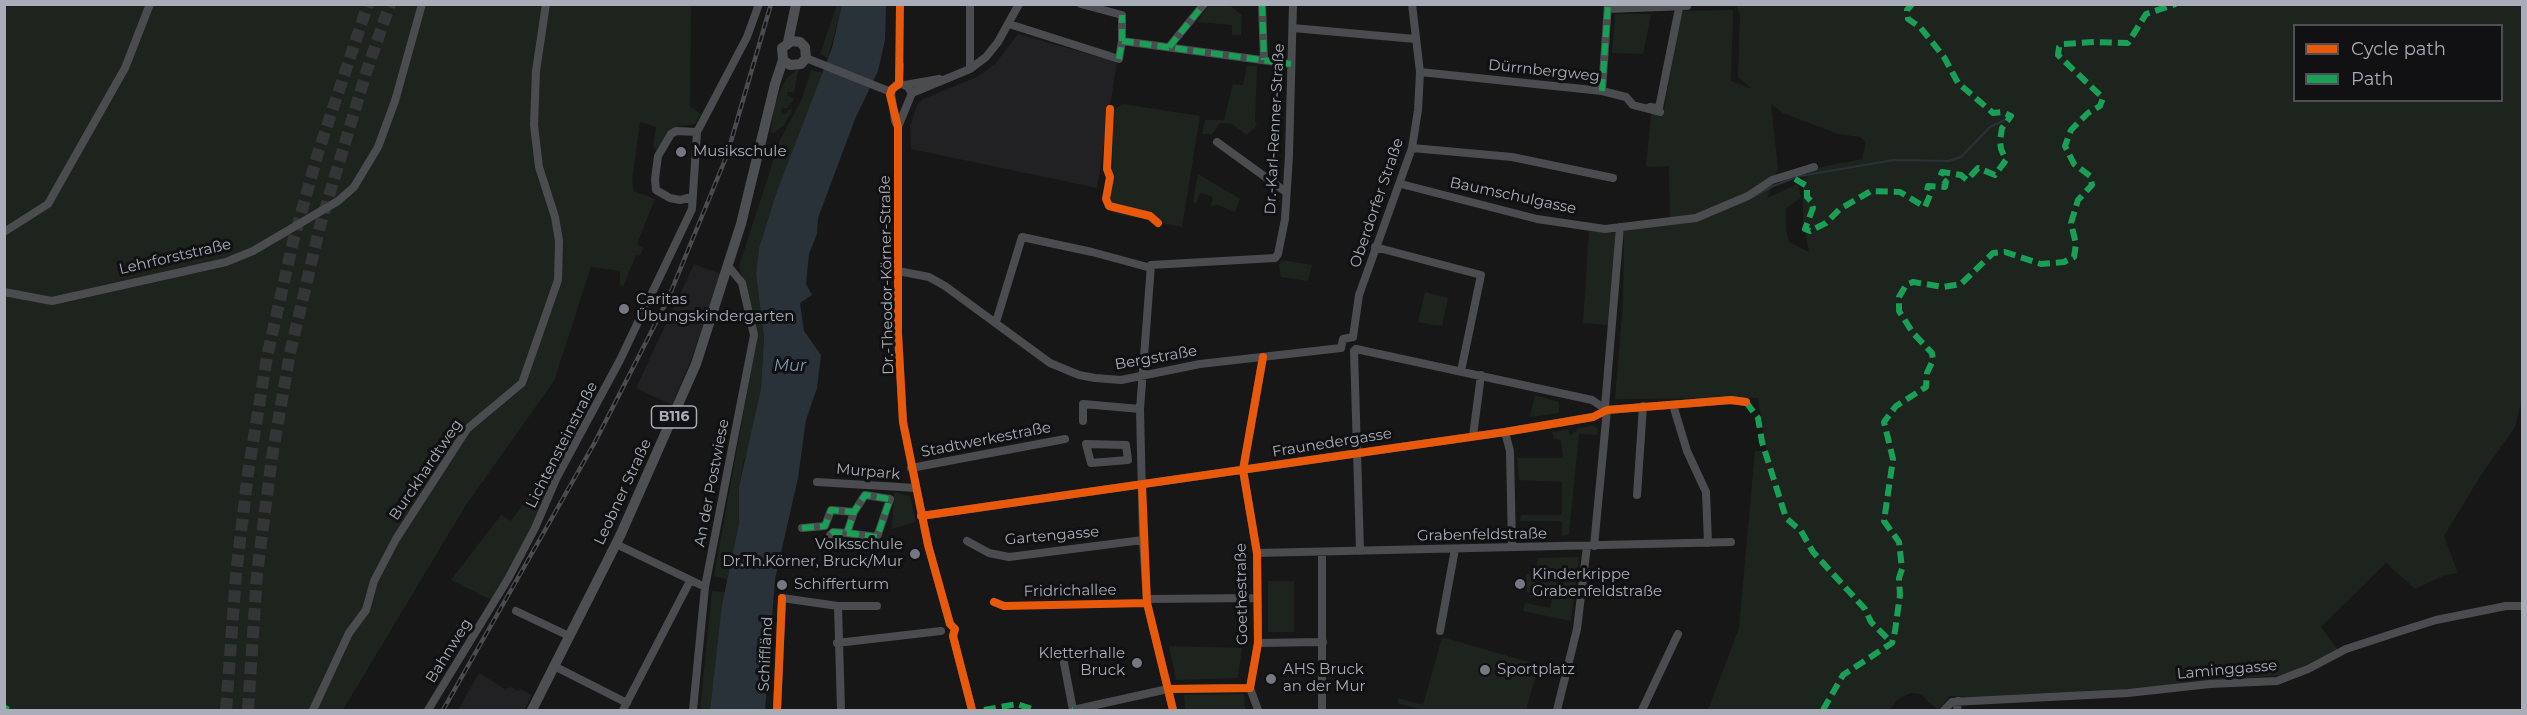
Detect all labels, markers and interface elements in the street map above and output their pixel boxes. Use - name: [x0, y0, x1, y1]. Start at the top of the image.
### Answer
- legend: [2293, 24, 2503, 102]
- text: Cycle path: [2351, 38, 2446, 60]
- street label: Dr.-Karl-Renner-Straße: [1262, 43, 1288, 215]
- street label: Dürrnbergweg: [1487, 56, 1601, 86]
- text: Path: [2351, 68, 2394, 90]
- street label: Oberdorfer Straße: [1346, 136, 1408, 270]
- place label: Musikschule: [693, 143, 786, 161]
- marker: Musikschule: [674, 145, 688, 159]
- street label: Baumschulgasse: [1448, 174, 1578, 218]
- street label: Dr.-Theodor-Körner-Straße: [876, 175, 898, 375]
- street label: Lehrforststraße: [117, 235, 233, 279]
- place label: Caritas Übungskindergarten: [636, 291, 794, 326]
- marker: Caritas Übungskindergarten: [617, 302, 631, 316]
- street label: Bergstraße: [1113, 342, 1199, 374]
- water label: Mur: [774, 356, 806, 376]
- street label: Lichtensteinstraße: [522, 379, 602, 511]
- road number: B116: [652, 406, 696, 428]
- street label: Burckhardtweg: [386, 416, 466, 524]
- street label: An der Postwiese: [691, 418, 733, 548]
- street label: Stadtwerkestraße: [919, 419, 1053, 461]
- street label: Fraunedergasse: [1271, 425, 1393, 461]
- street label: Leobner Straße: [591, 436, 655, 548]
- street label: Murpark: [835, 460, 901, 484]
- street label: Gartengasse: [1004, 523, 1100, 549]
- street label: Grabenfeldstraße: [1417, 525, 1547, 545]
- place label: Volksschule Dr.Th.Körner, Bruck/Mur: [722, 536, 903, 571]
- street label: Goethestraße: [1232, 543, 1252, 645]
- marker: Volksschule Dr.Th.Körner, Bruck/Mur: [908, 547, 922, 561]
- place label: Kinderkrippe Grabenfeldstraße: [1532, 566, 1662, 601]
- place label: Schifferturm: [794, 576, 889, 594]
- marker: Kinderkrippe Grabenfeldstraße: [1513, 577, 1527, 591]
- marker: Schifferturm: [775, 578, 789, 592]
- street label: Fridrichallee: [1023, 581, 1117, 601]
- street label: Bahnweg: [422, 615, 476, 687]
- street label: Schiffländ: [755, 616, 777, 692]
- place label: Kletterhalle Bruck: [1038, 645, 1125, 680]
- marker: Kletterhalle Bruck: [1130, 656, 1144, 670]
- street label: Laminggasse: [2176, 657, 2278, 683]
- place label: AHS Bruck an der Mur: [1283, 661, 1366, 696]
- place label: Sportplatz: [1497, 661, 1575, 679]
- marker: Sportplatz: [1478, 663, 1492, 677]
- marker: AHS Bruck an der Mur: [1264, 672, 1278, 686]

